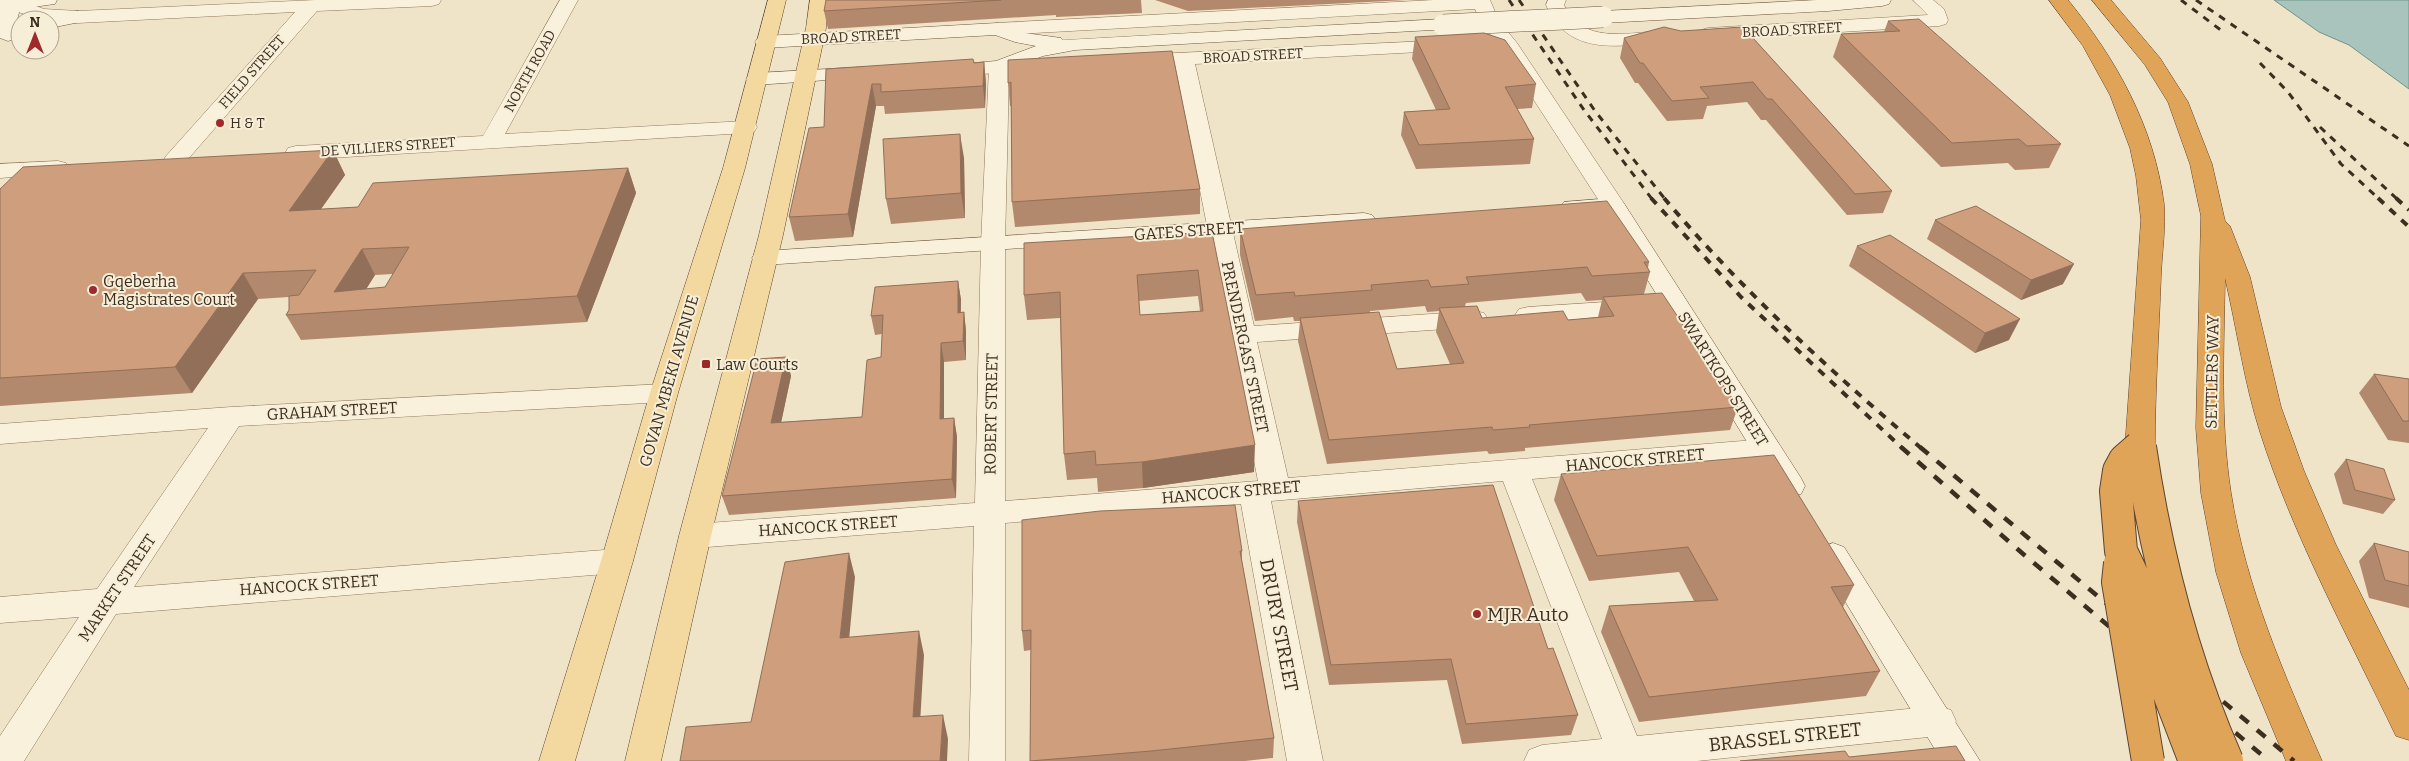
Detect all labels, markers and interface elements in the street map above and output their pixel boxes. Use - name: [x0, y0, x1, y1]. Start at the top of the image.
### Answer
- north arrow: [10, 10, 60, 60]
- text: N: [30, 14, 41, 31]
- street label: BROAD STREET: [1742, 19, 1842, 41]
- street label: BROAD STREET: [801, 26, 901, 48]
- street label: NORTH ROAD: [501, 27, 559, 115]
- street label: FIELD STREET: [215, 32, 289, 112]
- street label: BROAD STREET: [1203, 45, 1303, 67]
- place label: H & T: [230, 115, 265, 132]
- marker: H & T: [214, 117, 226, 129]
- street label: DE VILLIERS STREET: [320, 134, 456, 160]
- street label: GATES STREET: [1133, 218, 1245, 244]
- street label: PRENDERGAST STREET: [1217, 259, 1273, 435]
- place label: Gqeberha Magistrates Court: [103, 272, 235, 309]
- marker: Gqeberha Magistrates Court: [87, 284, 99, 296]
- street label: GOVAN MBEKI AVENUE: [635, 293, 703, 469]
- street label: SWARTKOPS STREET: [1674, 308, 1772, 450]
- street label: SETTLERS WAY: [2202, 314, 2223, 429]
- street label: ROBERT STREET: [980, 353, 1002, 475]
- place label: Law Courts: [716, 355, 798, 374]
- marker: Law Courts: [700, 358, 712, 370]
- street label: GRAHAM STREET: [266, 398, 398, 424]
- street label: HANCOCK STREET: [1565, 444, 1705, 476]
- street label: HANCOCK STREET: [1161, 476, 1301, 508]
- street label: HANCOCK STREET: [758, 512, 898, 540]
- street label: MARKET STREET: [74, 531, 160, 645]
- street label: DRURY STREET: [1255, 556, 1303, 694]
- street label: HANCOCK STREET: [239, 571, 379, 599]
- place label: MJR Auto: [1487, 603, 1569, 626]
- marker: MJR Auto: [1471, 608, 1483, 620]
- street label: BRASSEL STREET: [1708, 718, 1862, 756]

